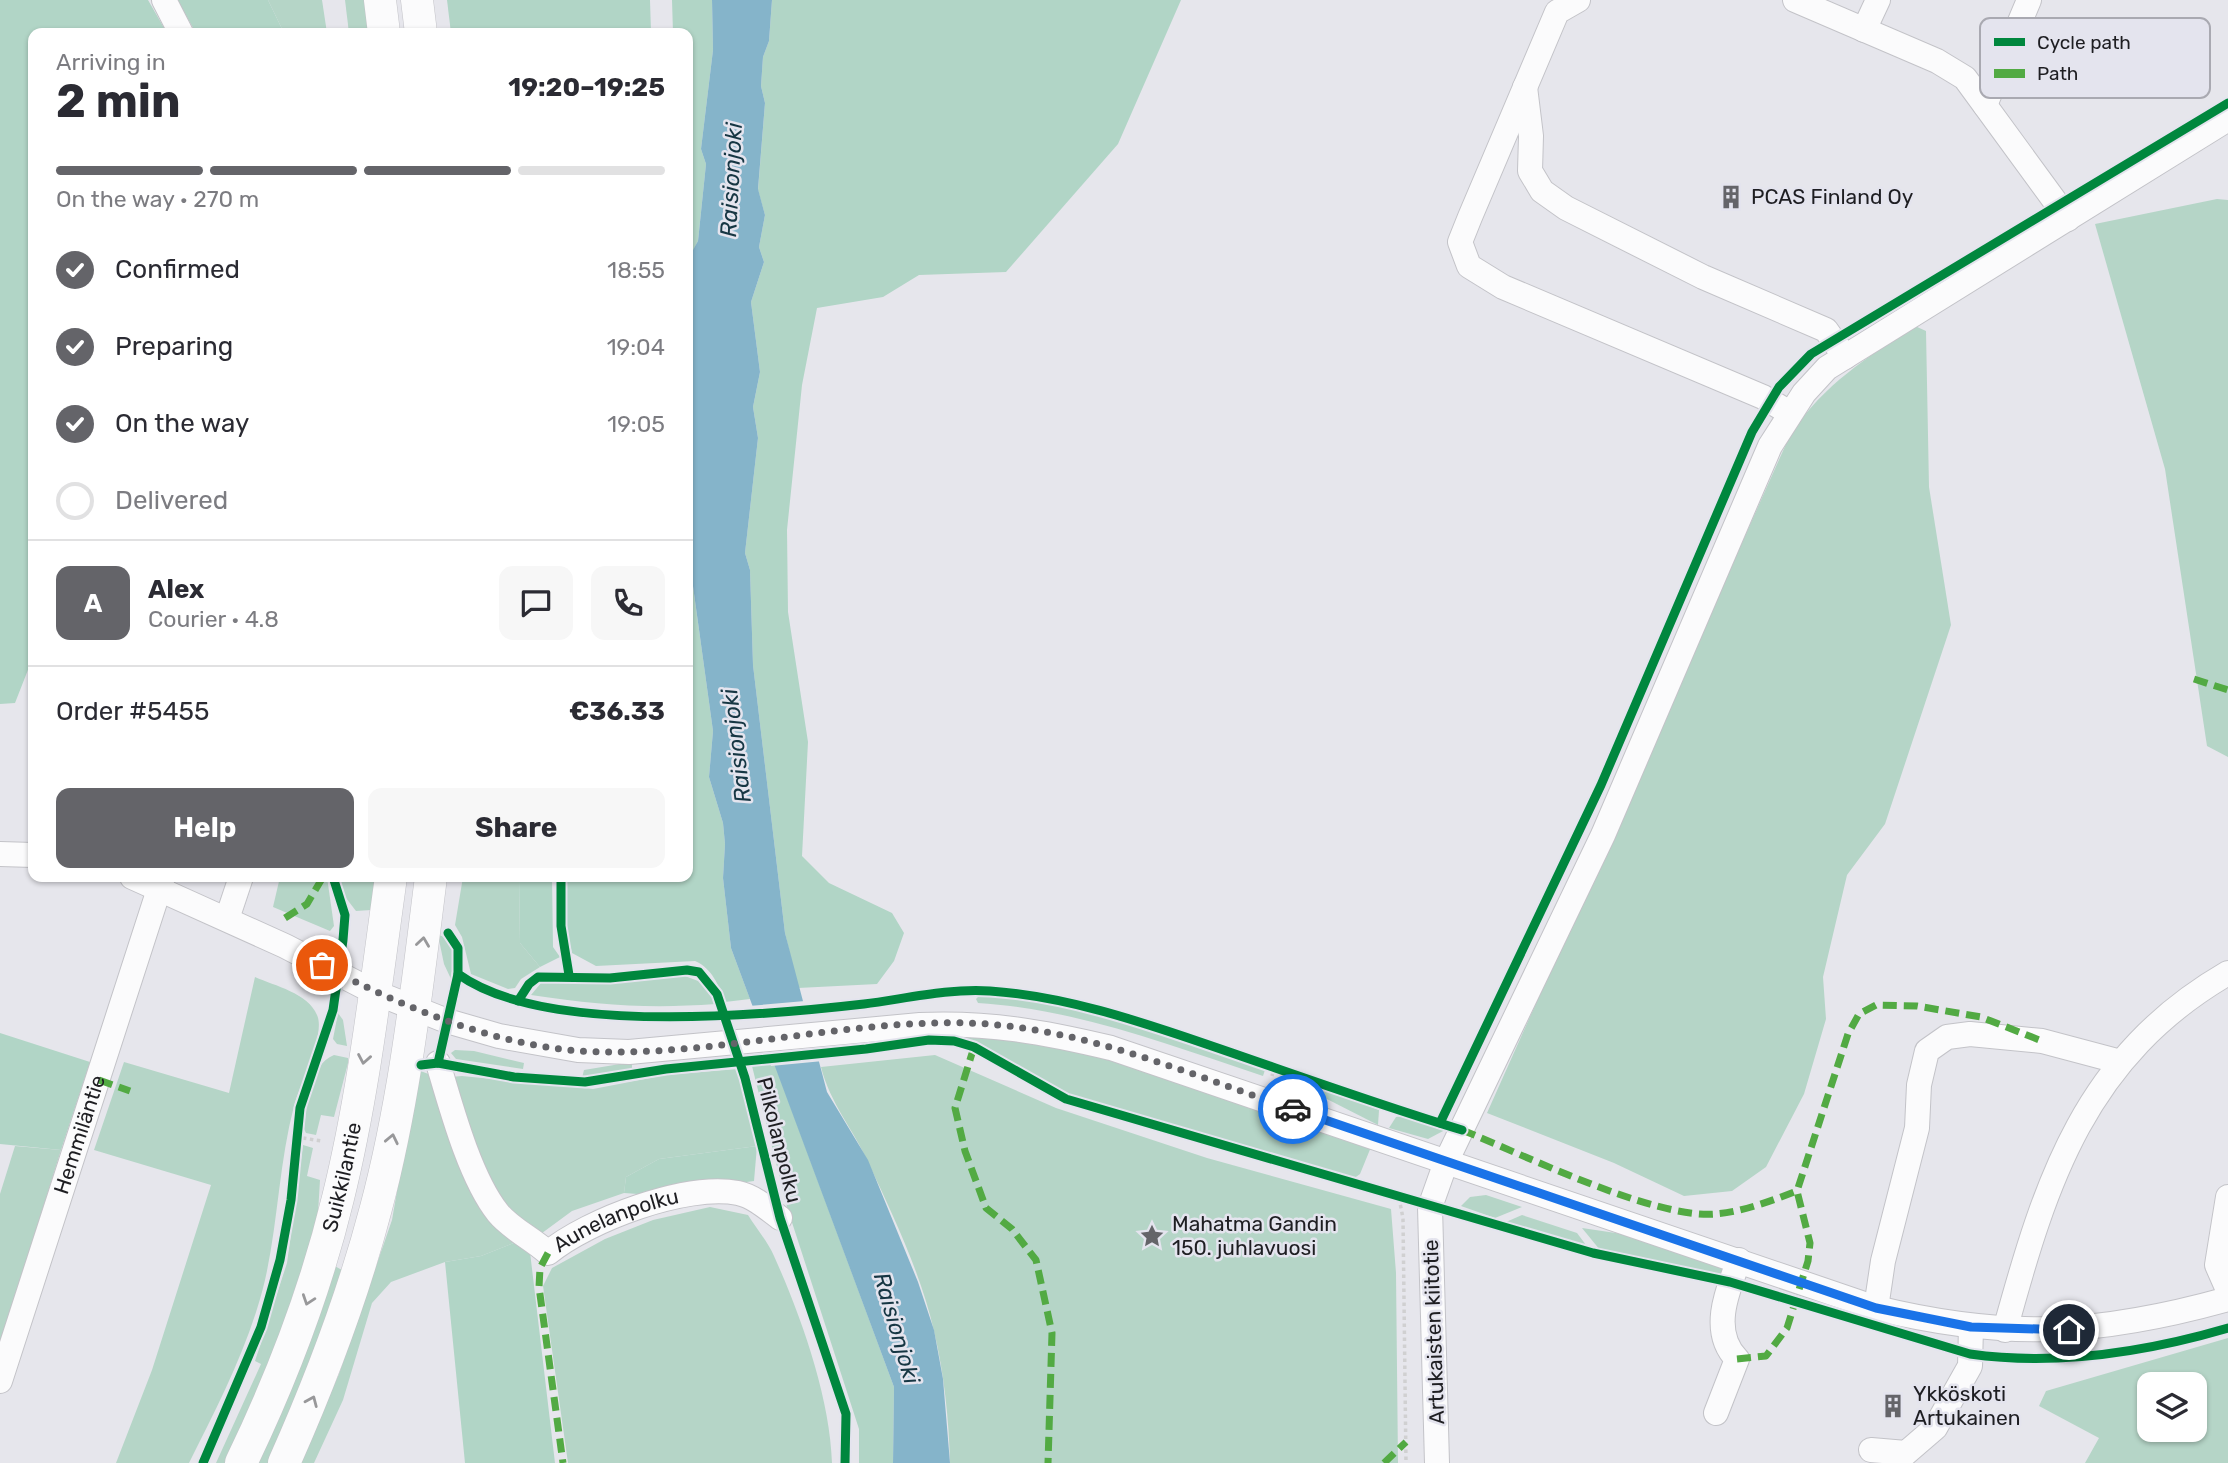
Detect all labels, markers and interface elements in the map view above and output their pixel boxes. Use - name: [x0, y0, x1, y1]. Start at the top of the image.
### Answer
- legend: [1980, 18, 2210, 98]
- text: Cycle path: [2037, 31, 2131, 54]
- text: Arriving in: [56, 48, 166, 76]
- text: Path: [2037, 62, 2078, 85]
- text: 19:20–19:25: [508, 72, 665, 103]
- text: 2 min: [56, 74, 181, 129]
- water label: Raisionjoki: [714, 120, 748, 238]
- building icon: PCAS Finland Oy: [1717, 183, 1745, 211]
- place label: PCAS Finland Oy: [1751, 184, 1914, 209]
- text: On the way · 270 m: [56, 185, 259, 213]
- icon: check: [56, 251, 94, 289]
- text: Confirmed: [115, 254, 240, 285]
- text: 18:55: [607, 256, 665, 284]
- icon: check: [56, 328, 94, 366]
- text: Preparing: [115, 331, 233, 362]
- text: 19:04: [607, 333, 665, 361]
- icon: check: [56, 405, 94, 443]
- text: On the way: [115, 408, 249, 439]
- text: 19:05: [607, 410, 665, 438]
- text: Delivered: [115, 485, 228, 516]
- button: chat: [499, 566, 573, 640]
- button: phone: [591, 566, 665, 640]
- text: Alex: [148, 574, 204, 605]
- text: A: [84, 588, 102, 619]
- text: Courier · 4.8: [148, 605, 279, 633]
- water label: Raisionjoki: [715, 686, 757, 805]
- text: Order #5455: [56, 696, 210, 727]
- text: €36.33: [569, 696, 665, 727]
- button: Help: [56, 788, 354, 868]
- button: Share: [368, 788, 665, 868]
- pin: [292, 935, 352, 995]
- one-way arrow: [415, 936, 430, 948]
- icon: bag: [303, 946, 341, 984]
- one-way arrow: [357, 1053, 372, 1065]
- street label: Hemmiläntie: [48, 1072, 110, 1197]
- street label: Pilkolanpolku: [752, 1074, 807, 1205]
- courier: [1258, 1074, 1328, 1144]
- icon: car: [1274, 1090, 1312, 1128]
- street label: Suikkilantie: [317, 1120, 366, 1235]
- one-way arrow: [383, 1133, 398, 1145]
- street label: Aunelanpolku: [548, 1183, 681, 1257]
- place label: Mahatma Gandin 150. juhlavuosi: [1172, 1211, 1337, 1260]
- place icon: Mahatma Gandin 150. juhlavuosi: [1138, 1222, 1166, 1250]
- street label: Artukaisten kiitotie: [1418, 1239, 1449, 1425]
- water label: Raisionjoki: [868, 1269, 927, 1388]
- one-way arrow: [302, 1294, 316, 1306]
- pin: [2039, 1300, 2099, 1360]
- icon: home: [2050, 1311, 2088, 1349]
- map controls: [2137, 1372, 2207, 1442]
- button: layers: [2137, 1372, 2207, 1442]
- place label: Ykköskoti Artukainen: [1913, 1381, 2020, 1430]
- building icon: Ykköskoti Artukainen: [1879, 1392, 1907, 1420]
- one-way arrow: [304, 1395, 318, 1408]

